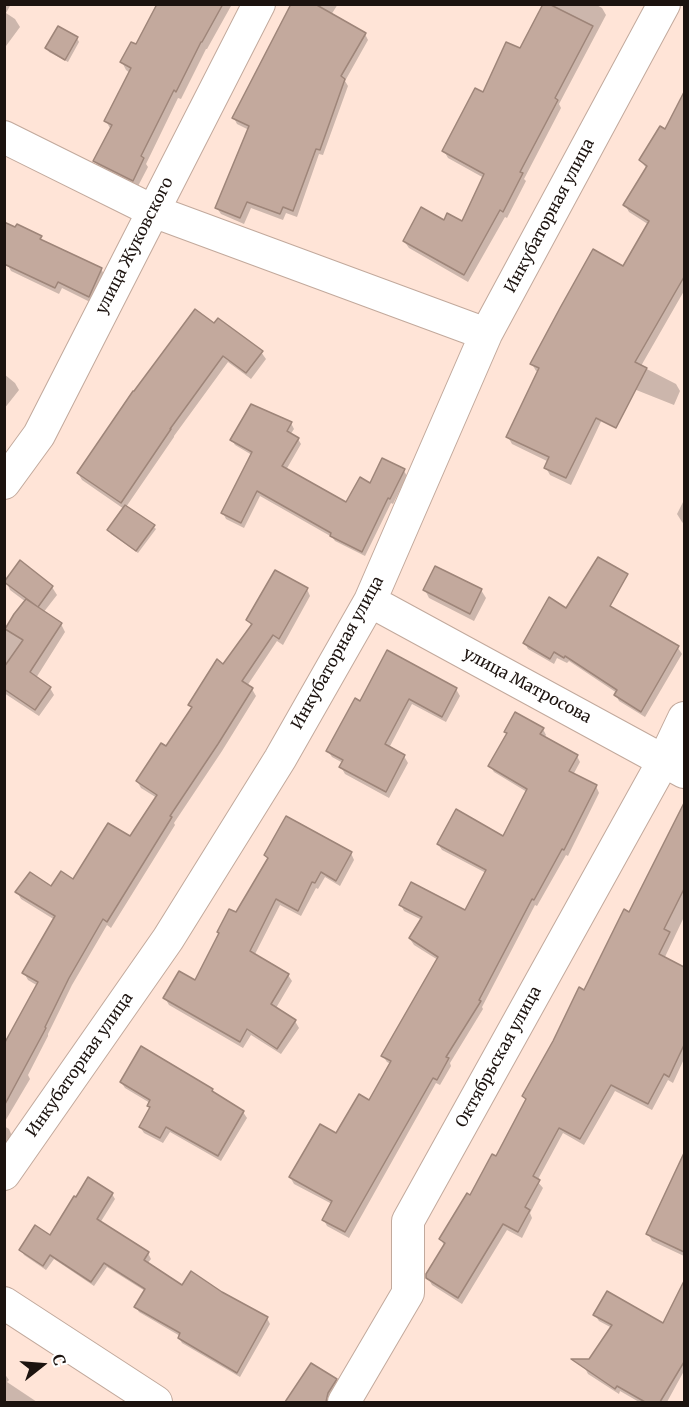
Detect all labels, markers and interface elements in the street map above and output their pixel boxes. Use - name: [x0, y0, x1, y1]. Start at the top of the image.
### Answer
- street label: Инкубаторная улица: [501, 136, 599, 296]
- street label: улица Жуковского: [92, 174, 178, 318]
- street label: Инкубаторная улица: [288, 573, 388, 733]
- street label: улица Матросова: [460, 644, 594, 728]
- street label: Октябрьская улица: [452, 983, 546, 1131]
- street label: Инкубаторная улица: [23, 989, 137, 1141]
- north arrow: [12, 1335, 72, 1395]
- text: С: [48, 1352, 70, 1368]

